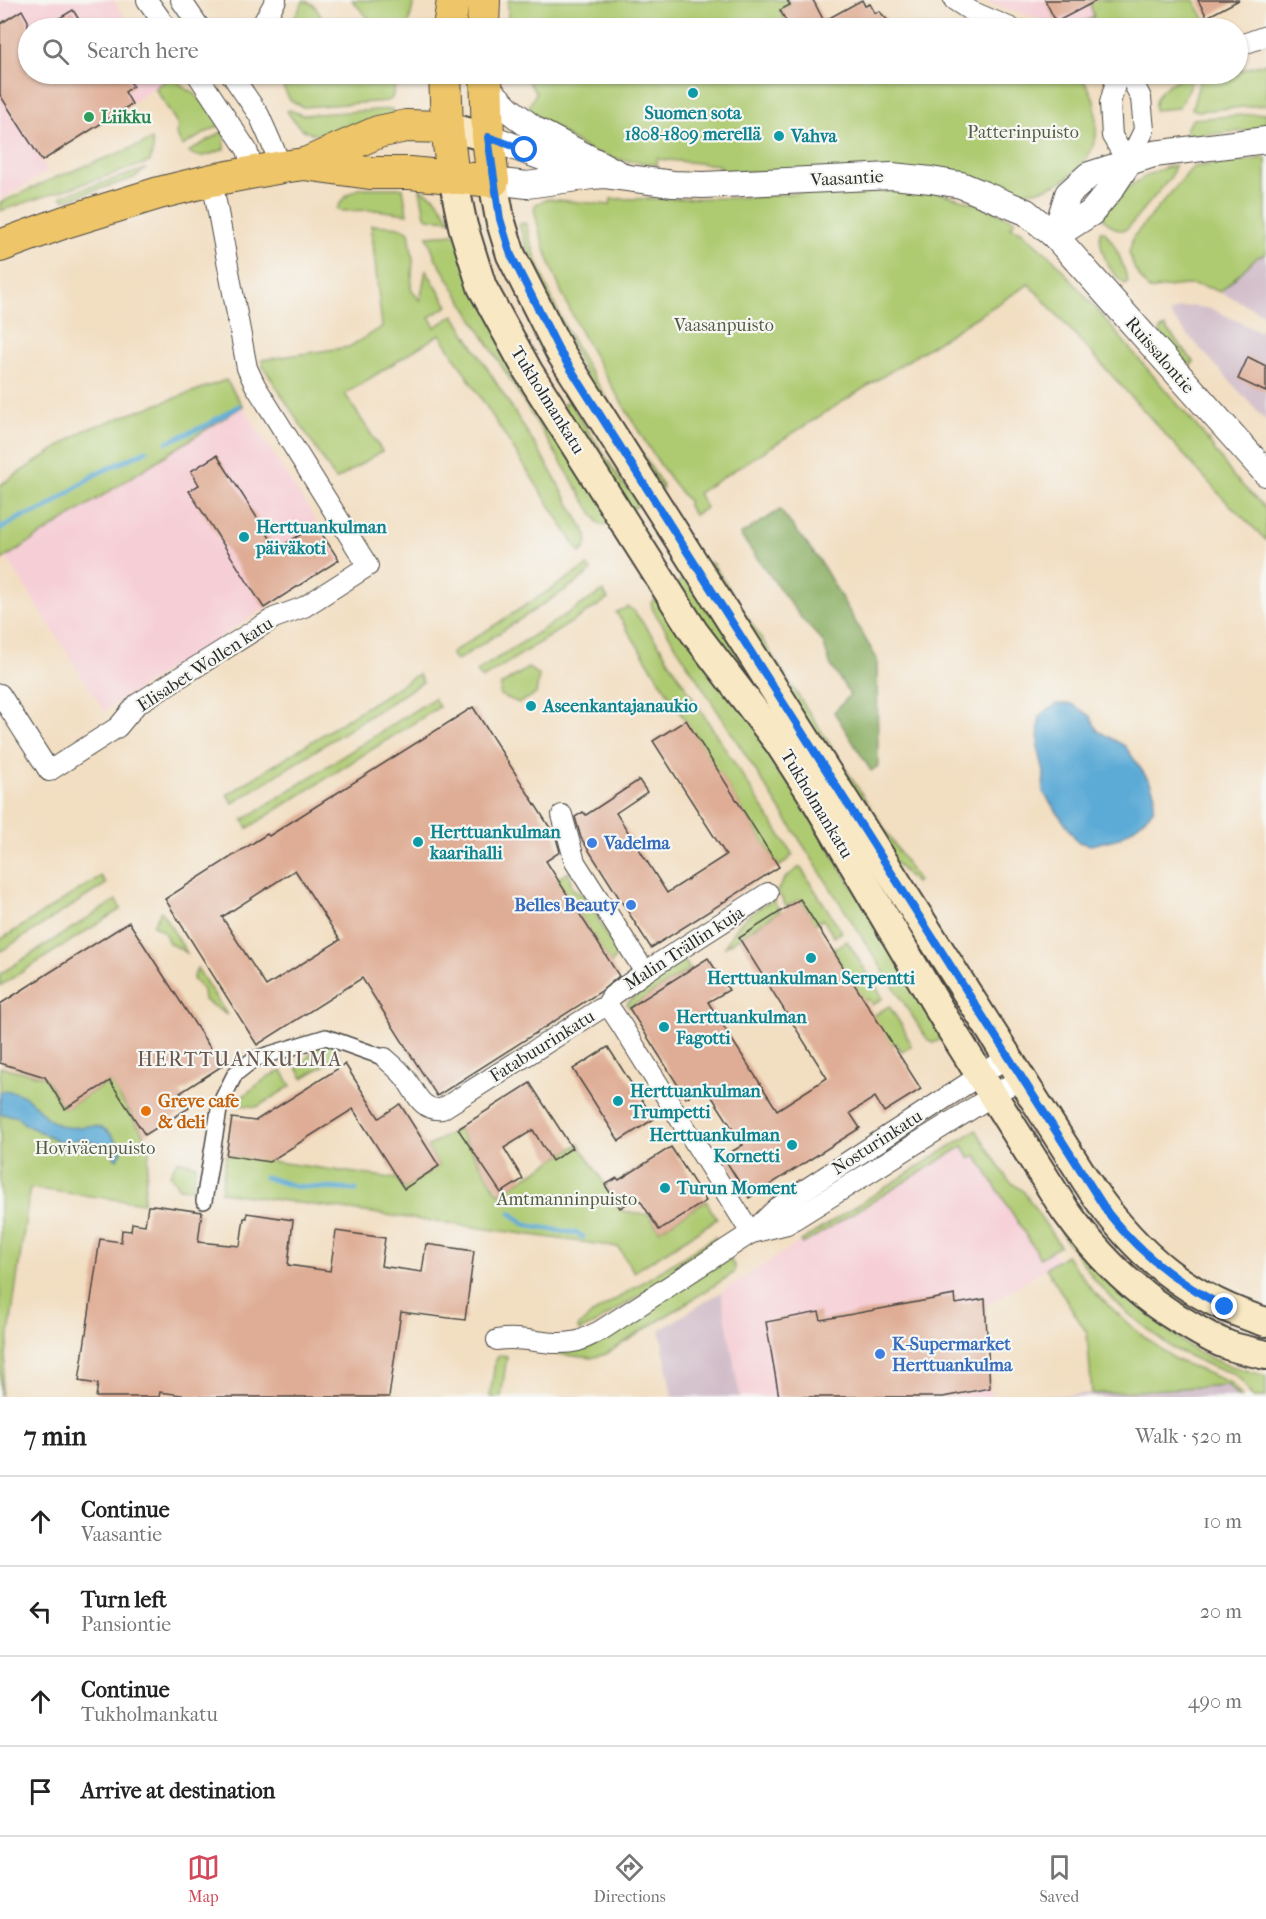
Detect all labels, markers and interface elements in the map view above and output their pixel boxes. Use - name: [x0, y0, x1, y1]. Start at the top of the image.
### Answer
- search box: [18, 18, 1248, 84]
- icon: search: [39, 35, 72, 68]
- text: Search here: [87, 38, 199, 64]
- marker: Suomen sota 1808-1809 merellä: [686, 86, 700, 100]
- place label: Suomen sota 1808-1809 merellä: [625, 103, 762, 145]
- place label: Liikku: [101, 107, 152, 128]
- marker: Liikku: [82, 110, 96, 124]
- park label: Patterinpuisto: [967, 122, 1079, 143]
- place label: Vahva: [790, 126, 838, 147]
- marker: Vahva: [772, 129, 786, 143]
- route start: [511, 136, 537, 162]
- street label: Vaasantie: [809, 166, 884, 191]
- street label: Ruissalontie: [1121, 313, 1199, 398]
- park label: Vaasanpuisto: [673, 315, 774, 336]
- street label: Tukholmankatu: [506, 343, 589, 458]
- place label: Herttuankulman päiväkoti: [255, 517, 387, 559]
- marker: Herttuankulman päiväkoti: [237, 530, 251, 544]
- street label: Elisabet Wollen katu: [134, 613, 277, 716]
- place label: Aseenkantajanaukio: [542, 696, 698, 717]
- marker: Aseenkantajanaukio: [524, 699, 538, 713]
- street label: Tukholmankatu: [776, 746, 857, 862]
- place label: Herttuankulman kaarihalli: [429, 822, 561, 864]
- place label: Vadelma: [603, 833, 670, 854]
- marker: Herttuankulman kaarihalli: [411, 835, 425, 849]
- marker: Vadelma: [585, 836, 599, 850]
- place label: Belles Beauty: [514, 895, 620, 916]
- marker: Belles Beauty: [624, 898, 638, 912]
- street label: Malin Trällin kuja: [621, 902, 749, 995]
- marker: Herttuankulman Serpentti: [804, 951, 818, 965]
- place label: Herttuankulman Serpentti: [707, 968, 916, 989]
- street label: Fatabuurinkatu: [486, 1006, 599, 1087]
- place label: Herttuankulman Fagotti: [675, 1007, 807, 1049]
- marker: Herttuankulman Fagotti: [657, 1020, 671, 1034]
- district label: HERTTUANKULMA: [137, 1048, 343, 1071]
- place label: Herttuankulman Trumpetti: [629, 1081, 761, 1123]
- place label: Greve cafe & deli: [158, 1091, 239, 1133]
- marker: Herttuankulman Trumpetti: [611, 1094, 625, 1108]
- marker: Greve cafe & deli: [139, 1104, 153, 1118]
- street label: Nosturinkatu: [828, 1105, 926, 1179]
- place label: Herttuankulman Kornetti: [649, 1125, 781, 1167]
- park label: Hoviväenpuisto: [35, 1138, 155, 1159]
- marker: Herttuankulman Kornetti: [785, 1138, 799, 1152]
- place label: Turun Moment: [676, 1178, 798, 1199]
- marker: Turun Moment: [658, 1181, 672, 1195]
- park label: Amtmanninpuisto: [496, 1189, 637, 1210]
- route end: [1211, 1293, 1237, 1319]
- place label: K-Supermarket Herttuankulma: [892, 1334, 1013, 1376]
- marker: K-Supermarket Herttuankulma: [873, 1347, 887, 1361]
- text: 7 min: [24, 1421, 87, 1452]
- text: Walk · 520 m: [1135, 1425, 1242, 1448]
- text: Continue: [81, 1497, 170, 1523]
- icon: ahead: [24, 1505, 57, 1538]
- text: 10 m: [1203, 1510, 1242, 1533]
- text: Vaasantie: [81, 1523, 162, 1546]
- text: Turn left: [81, 1587, 167, 1613]
- icon: left: [24, 1595, 57, 1628]
- text: 20 m: [1200, 1600, 1242, 1623]
- text: Pansiontie: [81, 1613, 171, 1636]
- text: Continue: [81, 1677, 170, 1703]
- icon: ahead: [24, 1685, 57, 1718]
- text: 490 m: [1188, 1690, 1242, 1713]
- text: Tukholmankatu: [81, 1703, 218, 1726]
- icon: arrive: [24, 1775, 57, 1808]
- text: Arrive at destination: [81, 1778, 275, 1804]
- tab: Map: [187, 1851, 220, 1906]
- tab: Directions: [594, 1851, 666, 1906]
- tab: Saved: [1039, 1851, 1079, 1906]

